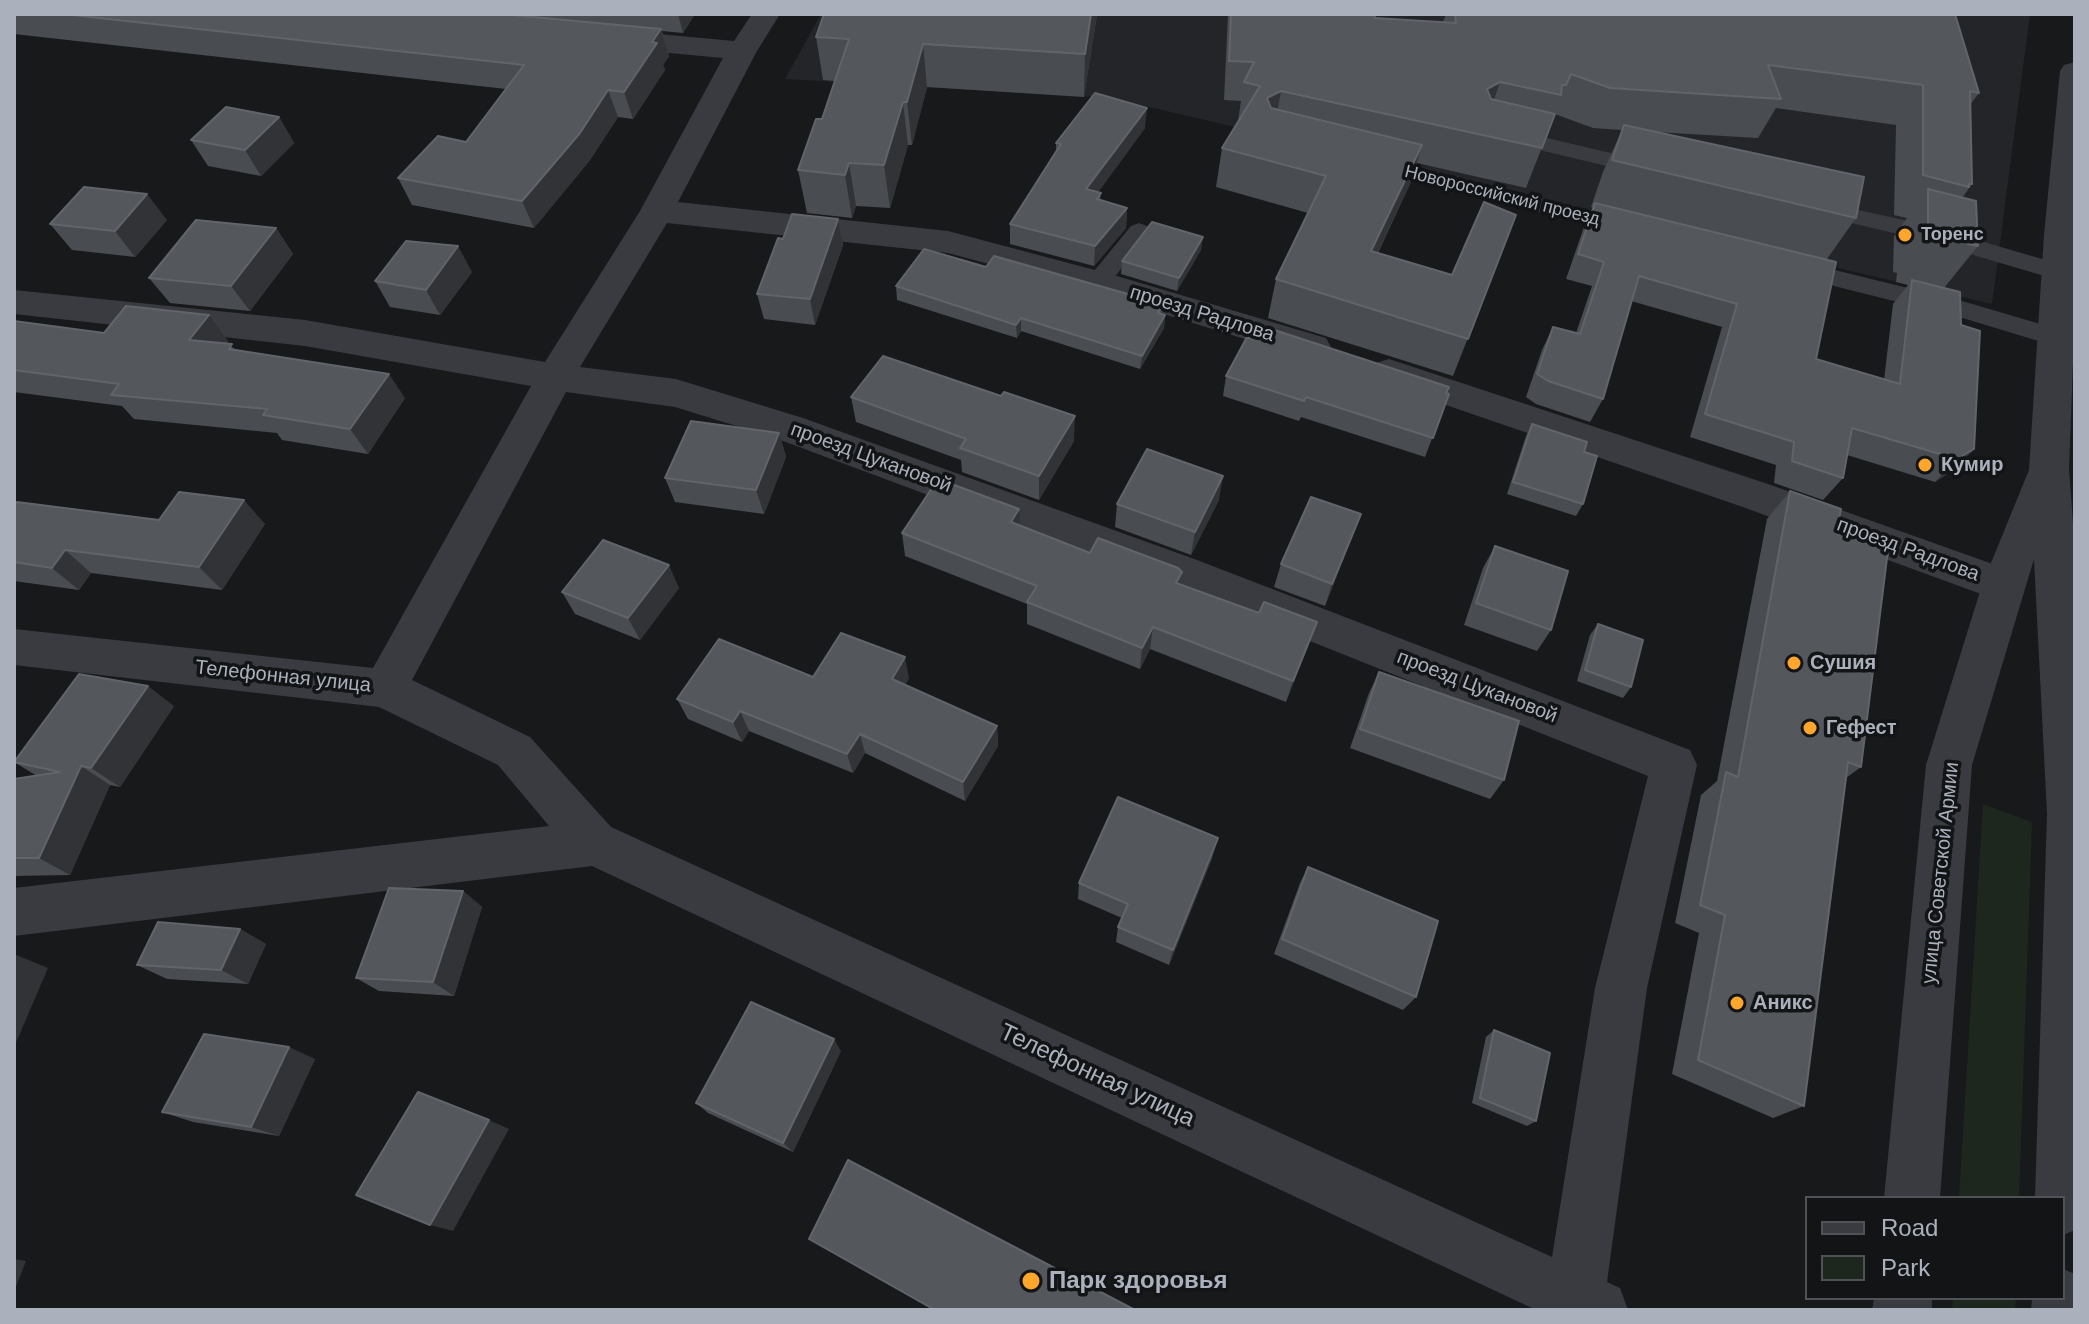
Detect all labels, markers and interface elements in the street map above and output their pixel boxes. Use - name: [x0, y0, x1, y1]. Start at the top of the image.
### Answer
- street label: Новороссийский проезд: [1402, 161, 1602, 231]
- place label: Торенс: [1921, 224, 1984, 246]
- marker: Торенс: [1896, 226, 1914, 244]
- street label: проезд Радлова: [1127, 281, 1277, 347]
- street label: проезд Цукановой: [787, 418, 955, 498]
- place label: Кумир: [1941, 453, 2003, 477]
- marker: Кумир: [1916, 456, 1934, 474]
- street label: проезд Радлова: [1834, 513, 1982, 587]
- street label: проезд Цукановой: [1393, 645, 1561, 729]
- place label: Сушия: [1810, 651, 1876, 675]
- marker: Сушия: [1785, 654, 1803, 672]
- street label: Телефонная улица: [194, 656, 372, 698]
- place label: Гефест: [1826, 716, 1896, 740]
- marker: Гефест: [1801, 719, 1819, 737]
- street label: улица Советской Армии: [1917, 761, 1965, 985]
- place label: Аникс: [1753, 991, 1813, 1015]
- marker: Аникс: [1728, 994, 1746, 1012]
- street label: Телефонная улица: [995, 1018, 1199, 1134]
- legend: [1805, 1196, 2065, 1300]
- text: Road: [1881, 1214, 1938, 1241]
- text: Park: [1881, 1254, 1930, 1281]
- place label: Парк здоровья: [1049, 1267, 1228, 1295]
- marker: Парк здоровья: [1020, 1270, 1042, 1292]

